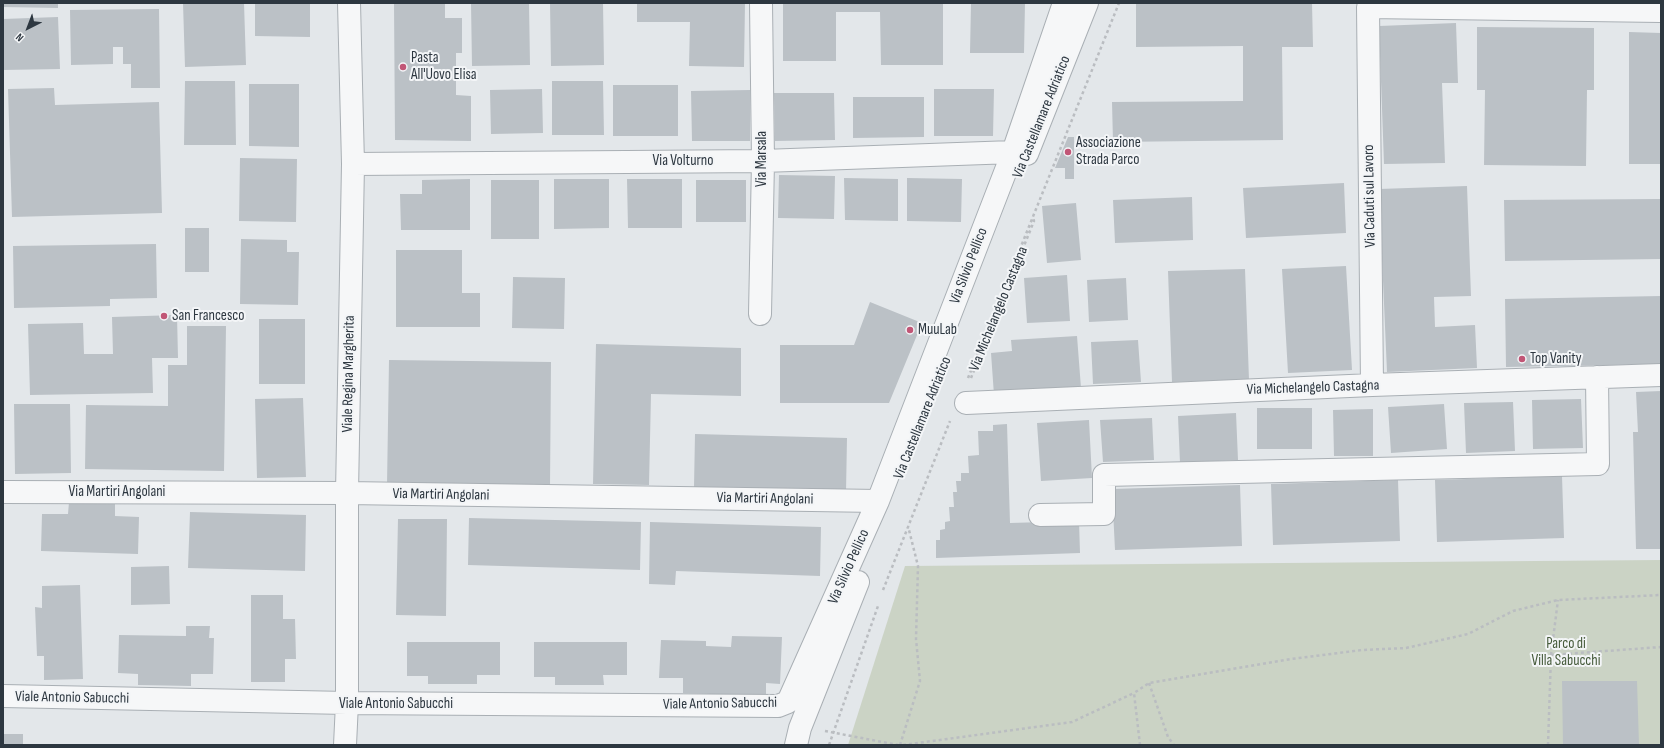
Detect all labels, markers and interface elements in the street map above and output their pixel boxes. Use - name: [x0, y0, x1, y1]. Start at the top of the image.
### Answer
- north arrow: [8, 8, 48, 48]
- text: N: [13, 30, 26, 44]
- place label: Pasta All'Uovo Elisa: [411, 49, 477, 84]
- street label: Via Castellamare Adriatico: [1009, 53, 1075, 181]
- marker: Pasta All'Uovo Elisa: [398, 62, 408, 72]
- street label: Via Marsala: [753, 131, 771, 187]
- place label: Associazione Strada Parco: [1076, 134, 1141, 169]
- street label: Via Caduti sul Lavoro: [1360, 144, 1380, 248]
- marker: Associazione Strada Parco: [1063, 147, 1073, 157]
- street label: Via Volturno: [653, 152, 713, 170]
- street label: Via Silvio Pellico: [946, 225, 992, 307]
- street label: Via Michelangelo Castagna: [966, 244, 1032, 374]
- place label: San Francesco: [172, 307, 244, 325]
- marker: San Francesco: [159, 311, 169, 321]
- street label: Viale Regina Margherita: [339, 315, 359, 433]
- place label: MuuLab: [918, 321, 957, 339]
- marker: MuuLab: [905, 325, 915, 335]
- place label: Top Vanity: [1530, 350, 1582, 368]
- street label: Via Castellamare Adriatico: [890, 354, 956, 482]
- marker: Top Vanity: [1517, 354, 1527, 364]
- street label: Via Michelangelo Castagna: [1246, 377, 1380, 399]
- street label: Via Martiri Angolani: [69, 483, 165, 501]
- street label: Via Martiri Angolani: [392, 485, 490, 505]
- street label: Via Martiri Angolani: [716, 489, 814, 509]
- street label: Via Silvio Pellico: [824, 527, 874, 607]
- park label: Parco di Villa Sabucchi: [1531, 635, 1601, 670]
- street label: Viale Antonio Sabucchi: [15, 688, 129, 708]
- street label: Viale Antonio Sabucchi: [663, 694, 777, 714]
- street label: Viale Antonio Sabucchi: [339, 695, 453, 713]

